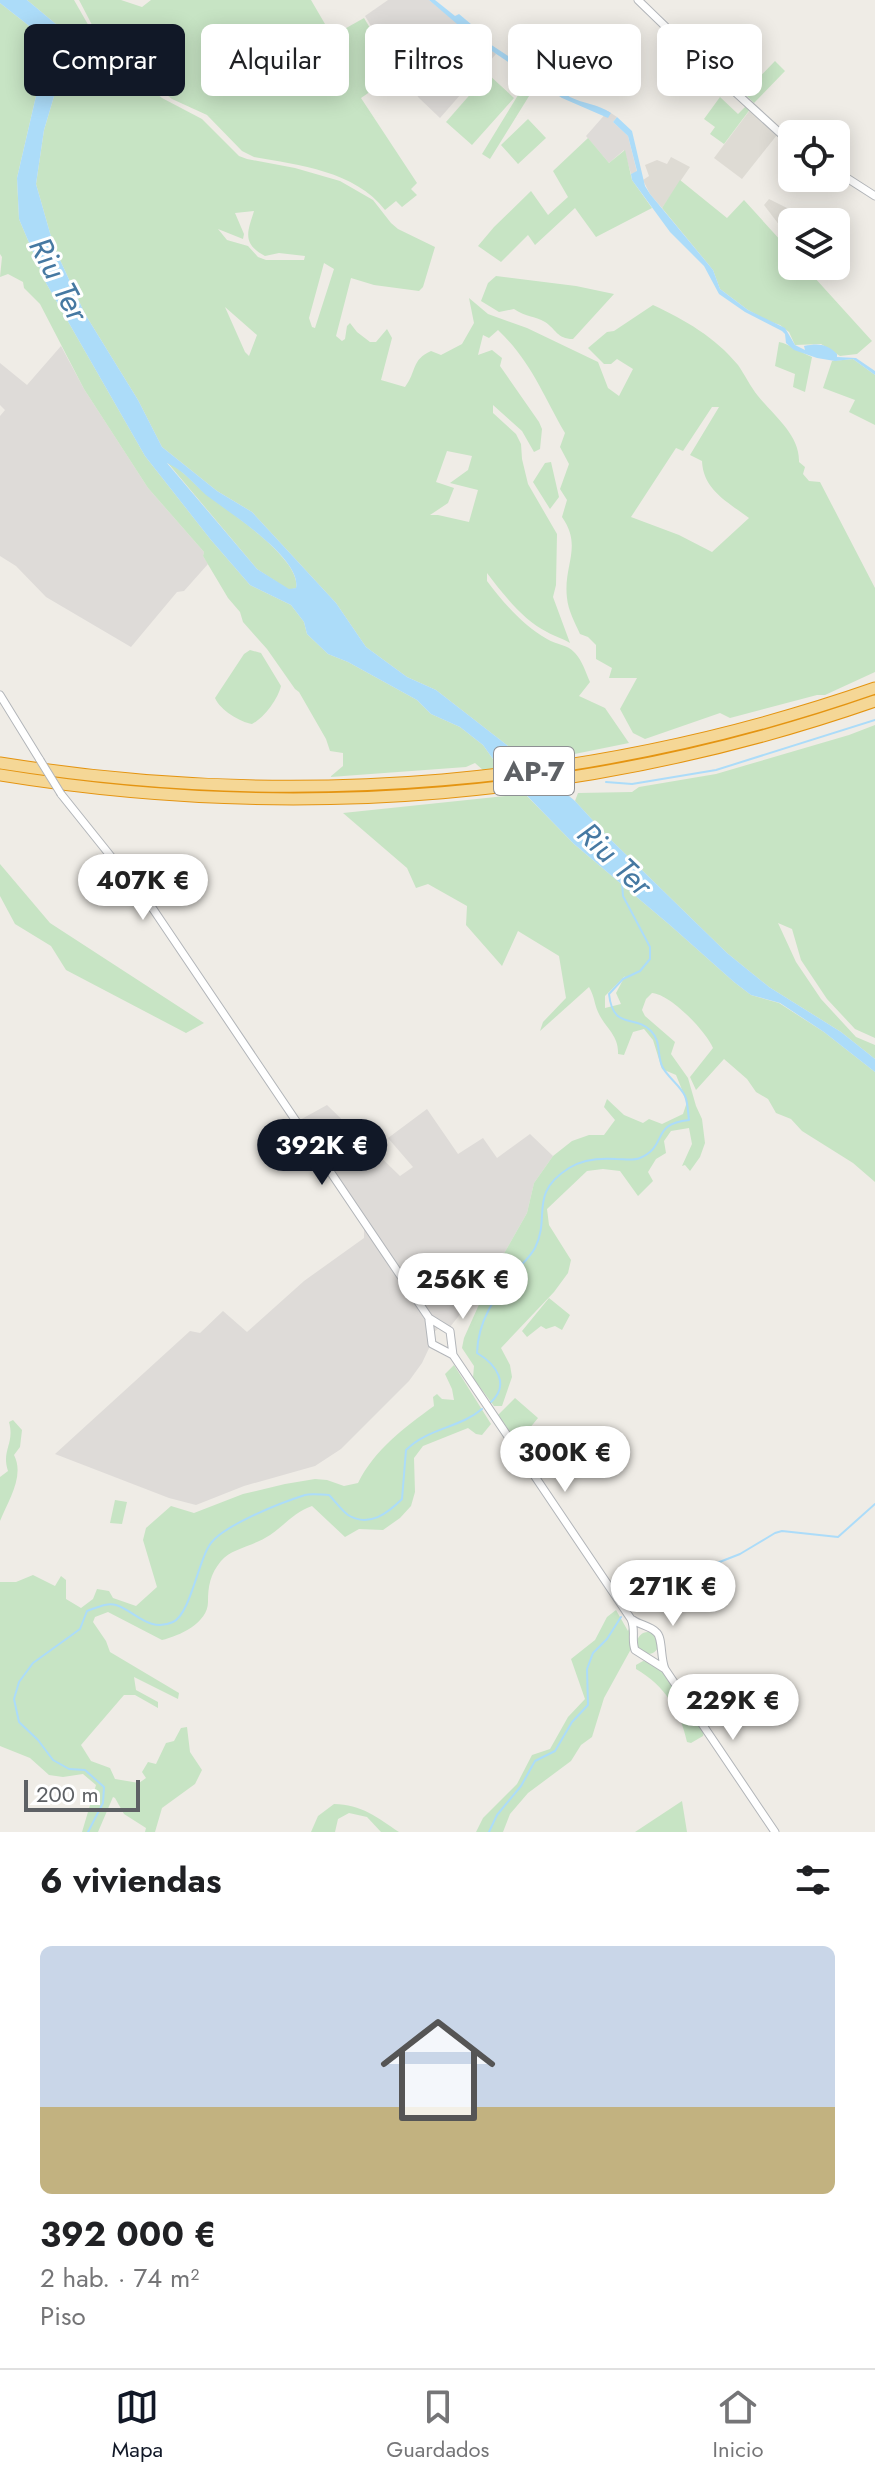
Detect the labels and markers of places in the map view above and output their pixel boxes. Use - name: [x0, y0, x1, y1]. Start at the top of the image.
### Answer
- pin: 407K €: [78, 854, 208, 922]
- pin: 392K €: [257, 1119, 387, 1187]
- pin: 256K €: [398, 1253, 528, 1321]
- pin: 300K €: [500, 1426, 630, 1494]
- pin: 271K €: [608, 1560, 738, 1628]
- pin: 229K €: [668, 1674, 798, 1742]

